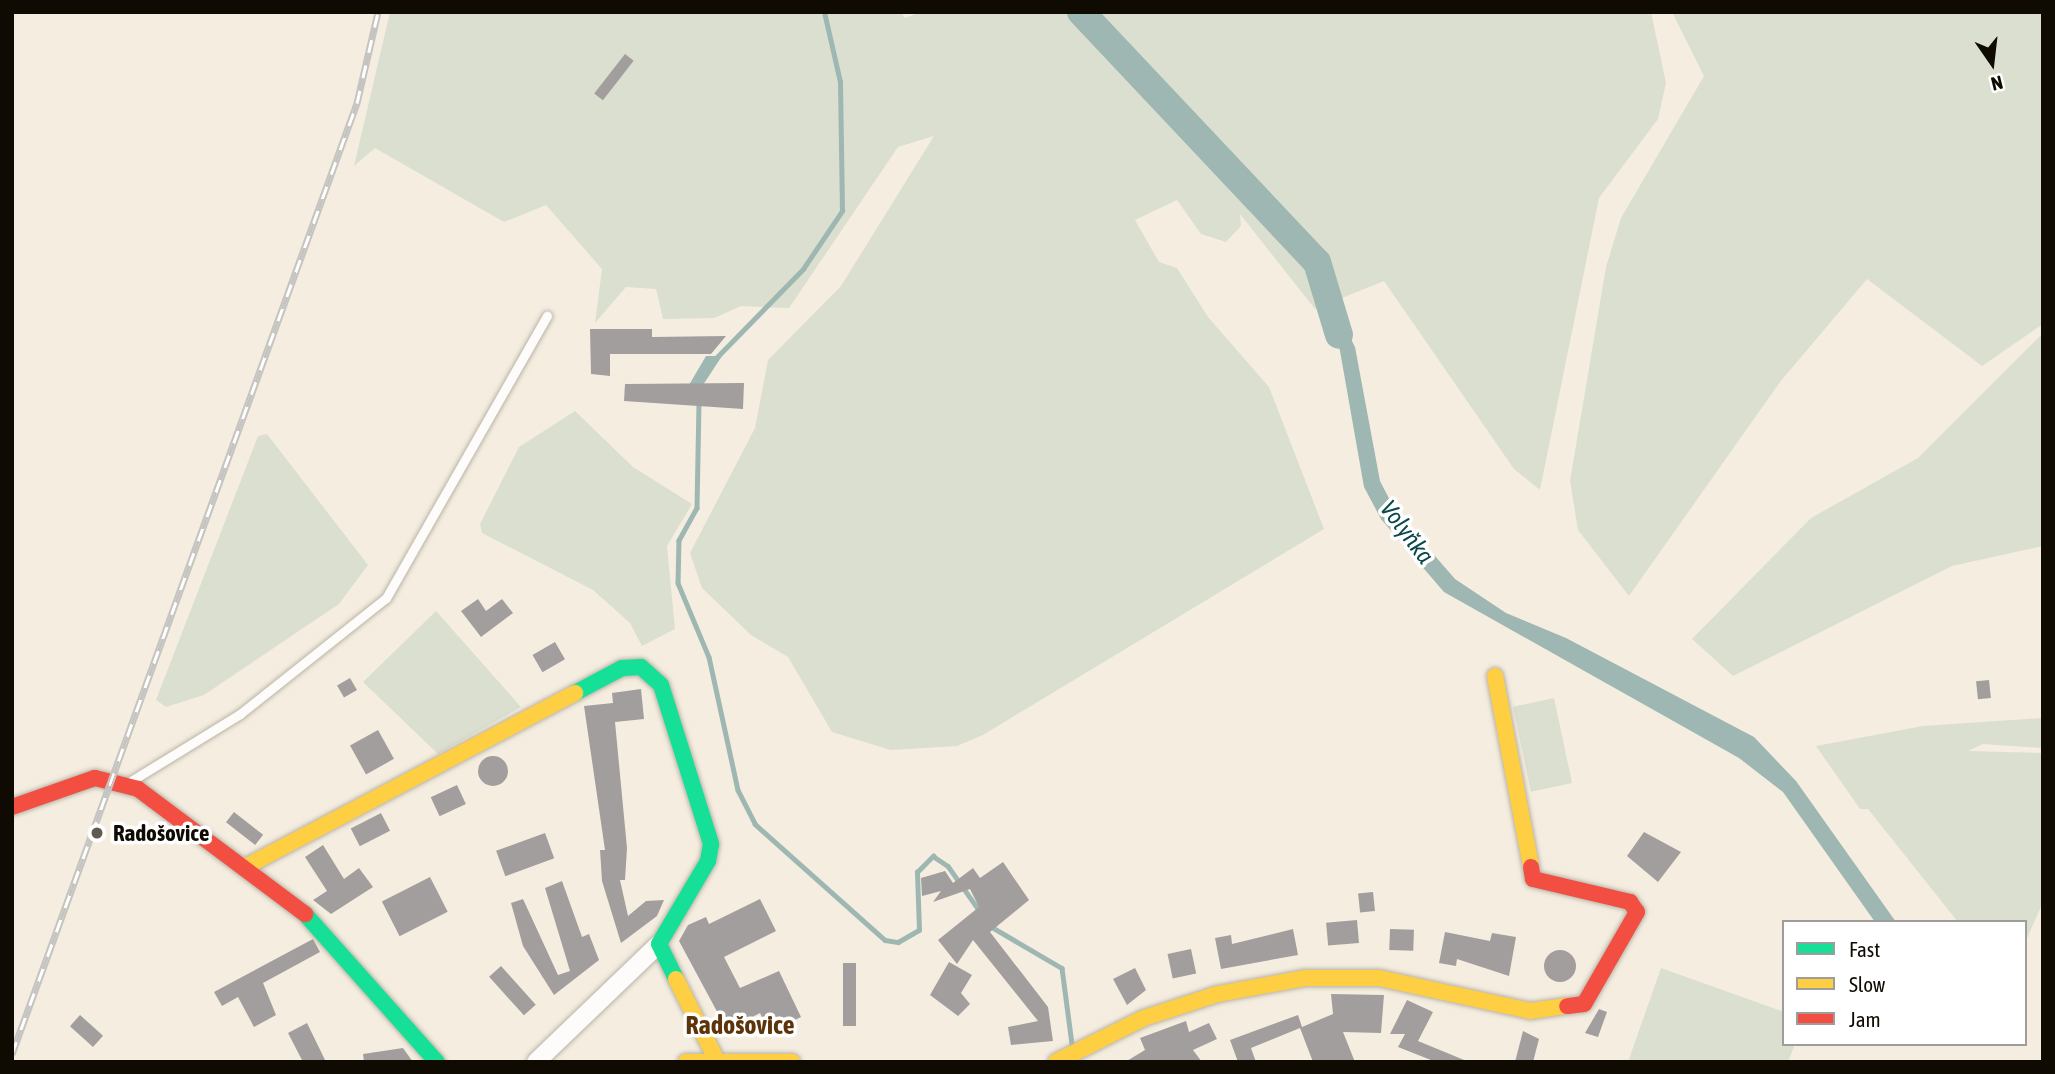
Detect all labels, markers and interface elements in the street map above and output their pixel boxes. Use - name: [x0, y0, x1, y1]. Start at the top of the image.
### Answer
- north arrow: [1957, 28, 2027, 98]
- text: N: [1989, 71, 2005, 95]
- water label: Volyňka: [1374, 495, 1440, 569]
- place label: Radošovice: [113, 819, 209, 847]
- marker: Radošovice: [87, 823, 107, 843]
- legend: [1782, 920, 2027, 1046]
- text: Fast: [1849, 937, 1880, 961]
- text: Slow: [1849, 972, 1885, 996]
- text: Jam: [1849, 1007, 1881, 1031]
- district label: Radošovice: [686, 1010, 794, 1042]

